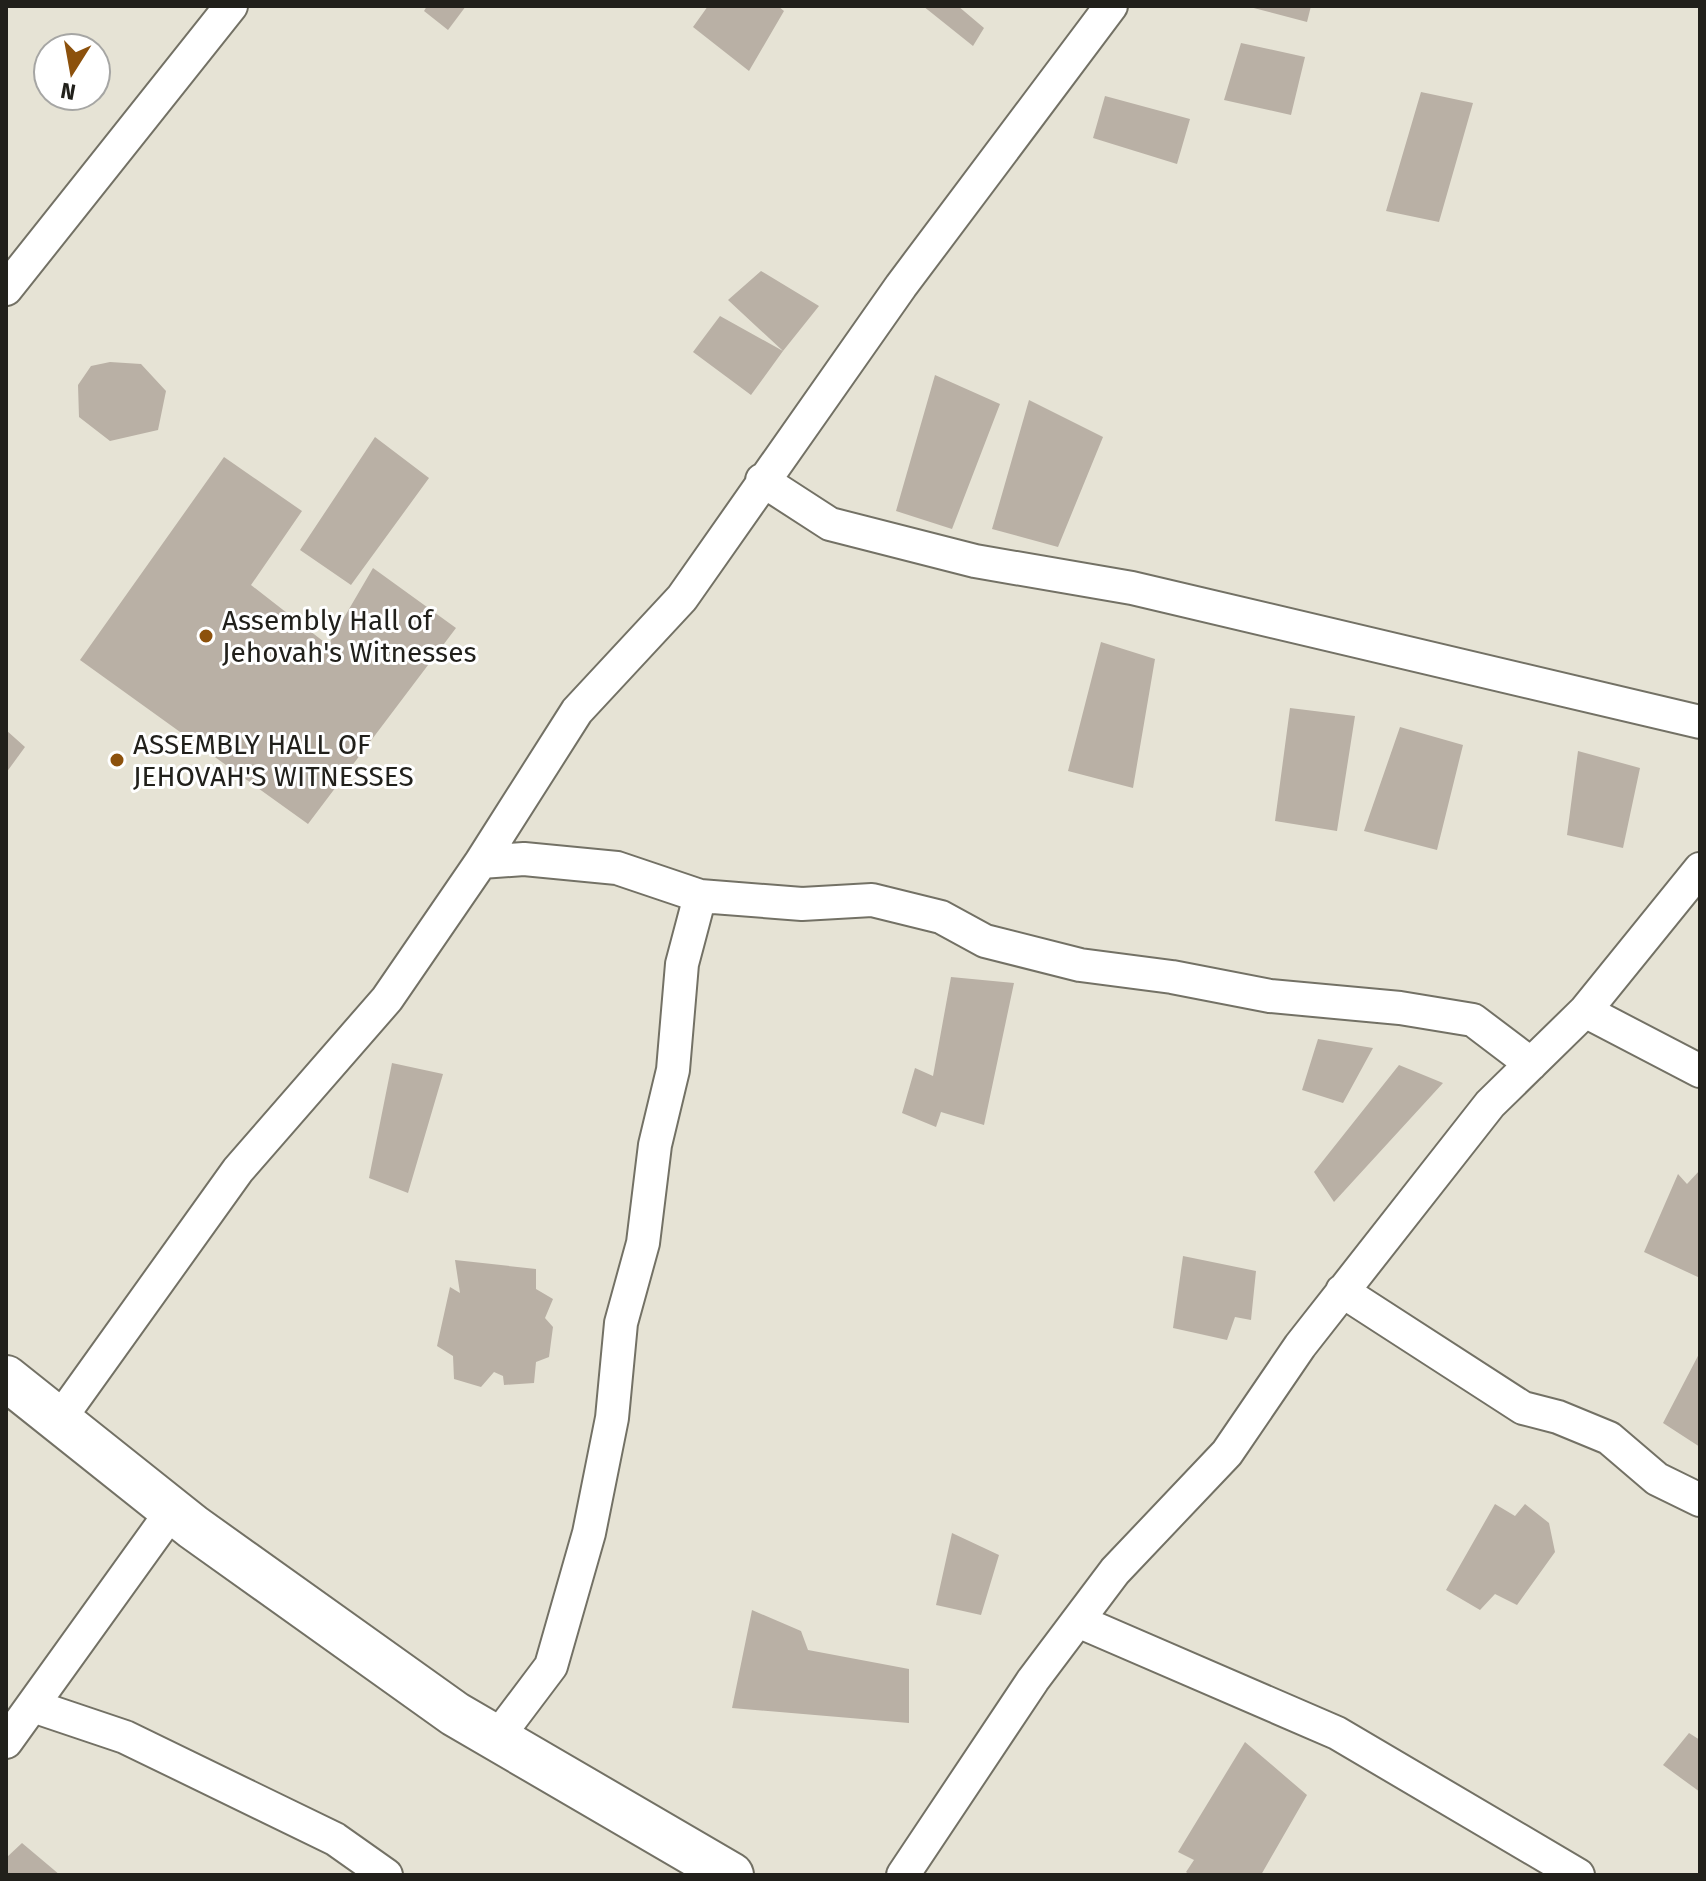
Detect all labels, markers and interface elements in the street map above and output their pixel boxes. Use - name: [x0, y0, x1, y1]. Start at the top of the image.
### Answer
- north arrow: [32, 32, 112, 112]
- text: N: [59, 76, 78, 106]
- place label: Assembly Hall of Jehovah's Witnesses: [222, 604, 477, 669]
- marker: Assembly Hall of Jehovah's Witnesses: [197, 627, 215, 645]
- place label: ASSEMBLY HALL OF JEHOVAH'S WITNESSES: [133, 728, 414, 793]
- marker: ASSEMBLY HALL OF JEHOVAH'S WITNESSES: [108, 751, 126, 769]

